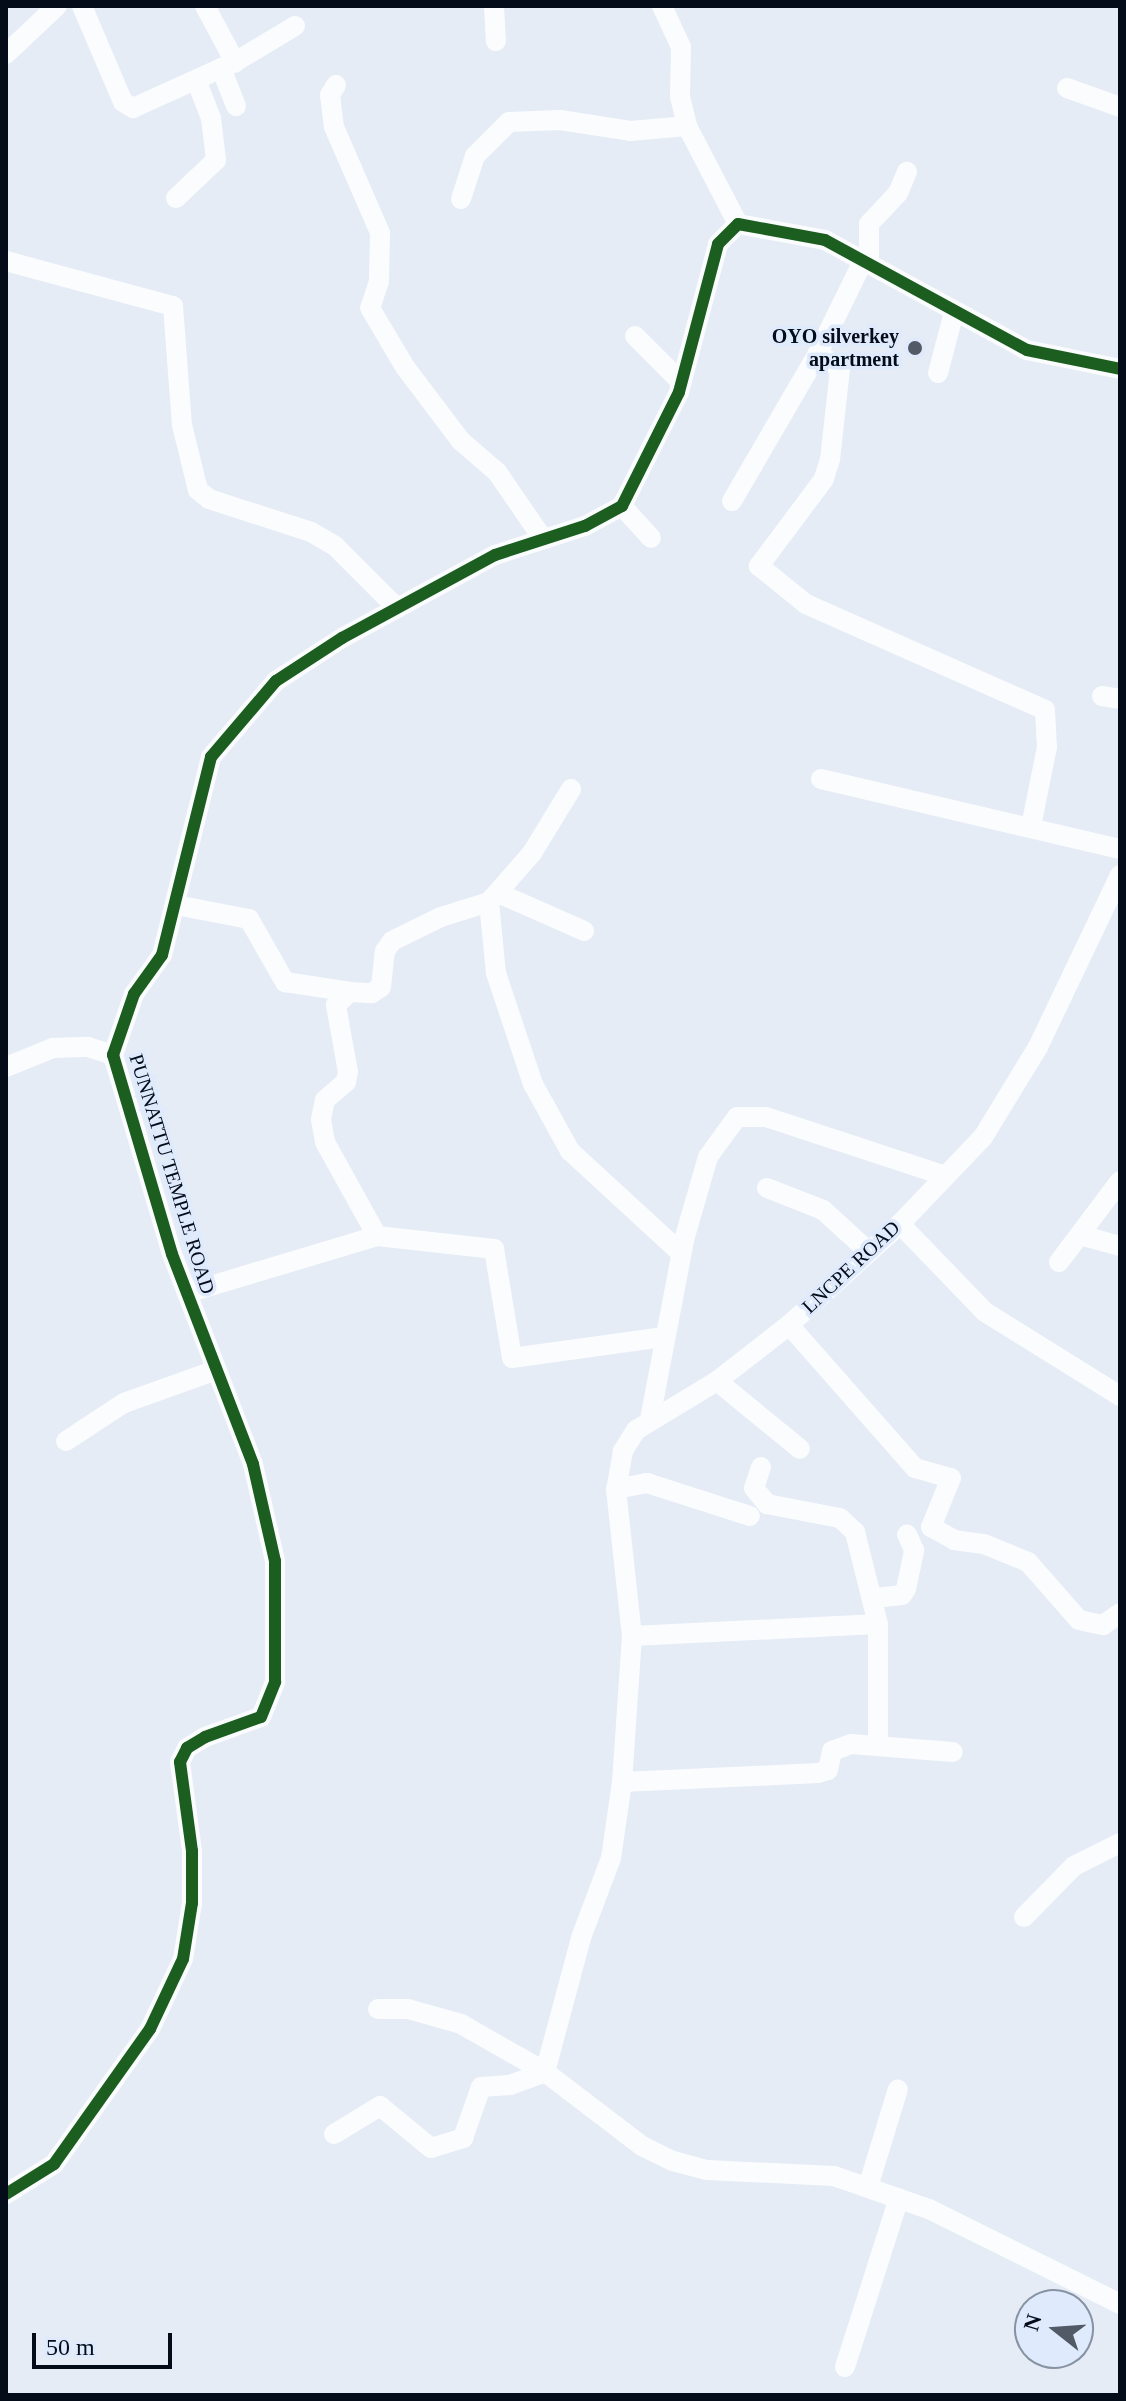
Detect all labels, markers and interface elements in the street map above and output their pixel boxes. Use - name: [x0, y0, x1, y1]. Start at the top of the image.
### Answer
- place label: OYO silverkey apartment: [772, 324, 899, 371]
- marker: OYO silverkey apartment: [906, 339, 924, 357]
- street label: PUNNATTU TEMPLE ROAD: [124, 1051, 220, 1297]
- street label: LNCPE ROAD: [797, 1216, 905, 1318]
- north arrow: [1014, 2289, 1094, 2369]
- text: N: [1018, 2311, 1047, 2334]
- scale bar: [36, 2317, 176, 2367]
- text: 50 m: [46, 2334, 95, 2360]

